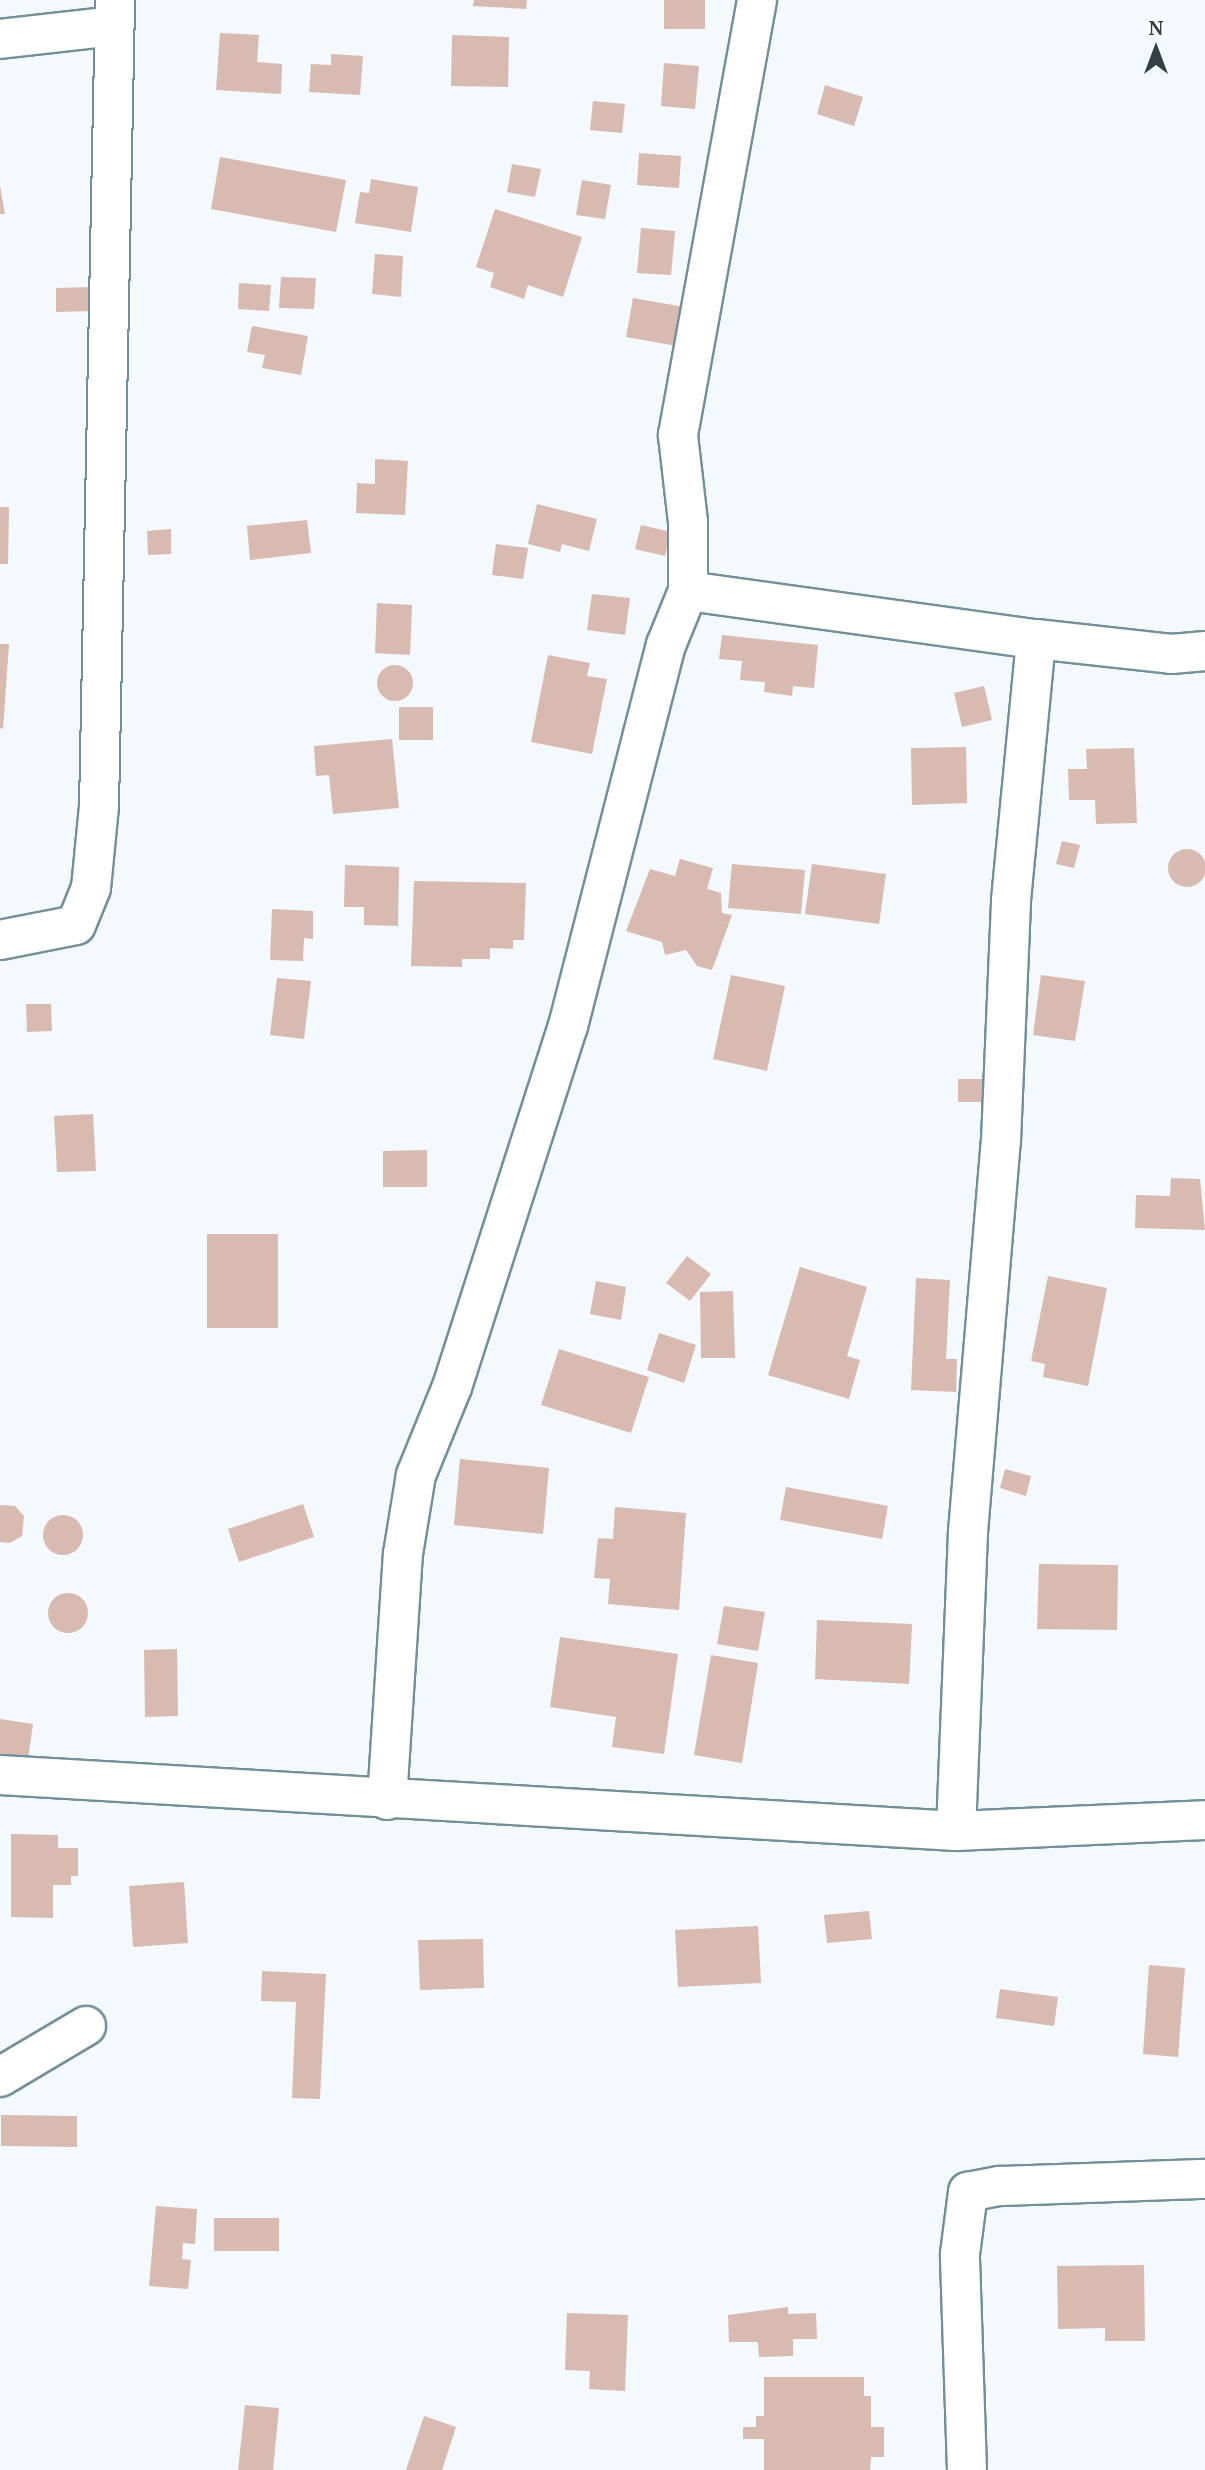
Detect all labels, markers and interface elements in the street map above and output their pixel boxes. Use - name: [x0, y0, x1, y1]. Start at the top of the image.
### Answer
- north arrow: [1121, 14, 1191, 84]
- text: N: [1149, 15, 1163, 41]

